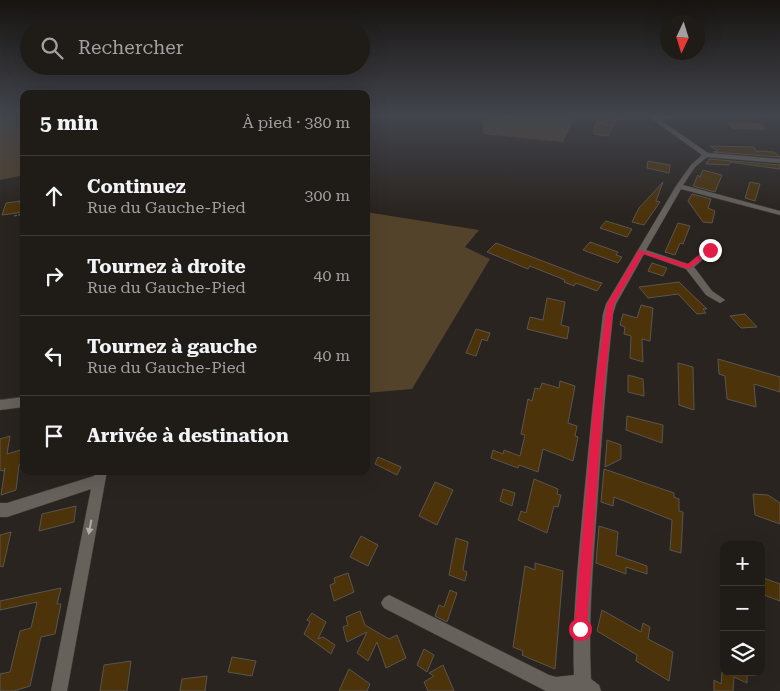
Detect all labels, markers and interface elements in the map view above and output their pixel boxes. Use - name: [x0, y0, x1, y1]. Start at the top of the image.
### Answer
- north arrow: [660, 15, 705, 60]
- search box: [20, 20, 370, 75]
- icon: search: [38, 34, 66, 62]
- text: Rechercher: [78, 36, 184, 59]
- text: 5 min: [40, 111, 98, 135]
- text: À pied · 380 m: [242, 113, 350, 132]
- text: Continuez: [87, 175, 186, 198]
- icon: ahead: [40, 182, 68, 210]
- text: 300 m: [304, 186, 350, 205]
- text: Rue du Gauche-Pied: [87, 198, 246, 217]
- route end: [699, 239, 722, 262]
- text: Tournez à droite: [87, 255, 246, 278]
- icon: right: [40, 262, 68, 290]
- text: 40 m: [313, 266, 350, 285]
- text: Rue du Gauche-Pied: [87, 278, 246, 297]
- text: Tournez à gauche: [87, 335, 257, 358]
- icon: left: [40, 342, 68, 370]
- text: 40 m: [313, 346, 350, 365]
- text: Rue du Gauche-Pied: [87, 358, 246, 377]
- icon: arrive: [40, 422, 68, 450]
- text: Arrivée à destination: [87, 424, 289, 447]
- one-way arrow: [85, 520, 93, 536]
- map controls: [720, 541, 765, 676]
- button: +: [720, 541, 765, 586]
- button: −: [720, 586, 765, 631]
- route start: [569, 618, 592, 641]
- button: layers: [720, 631, 765, 676]

